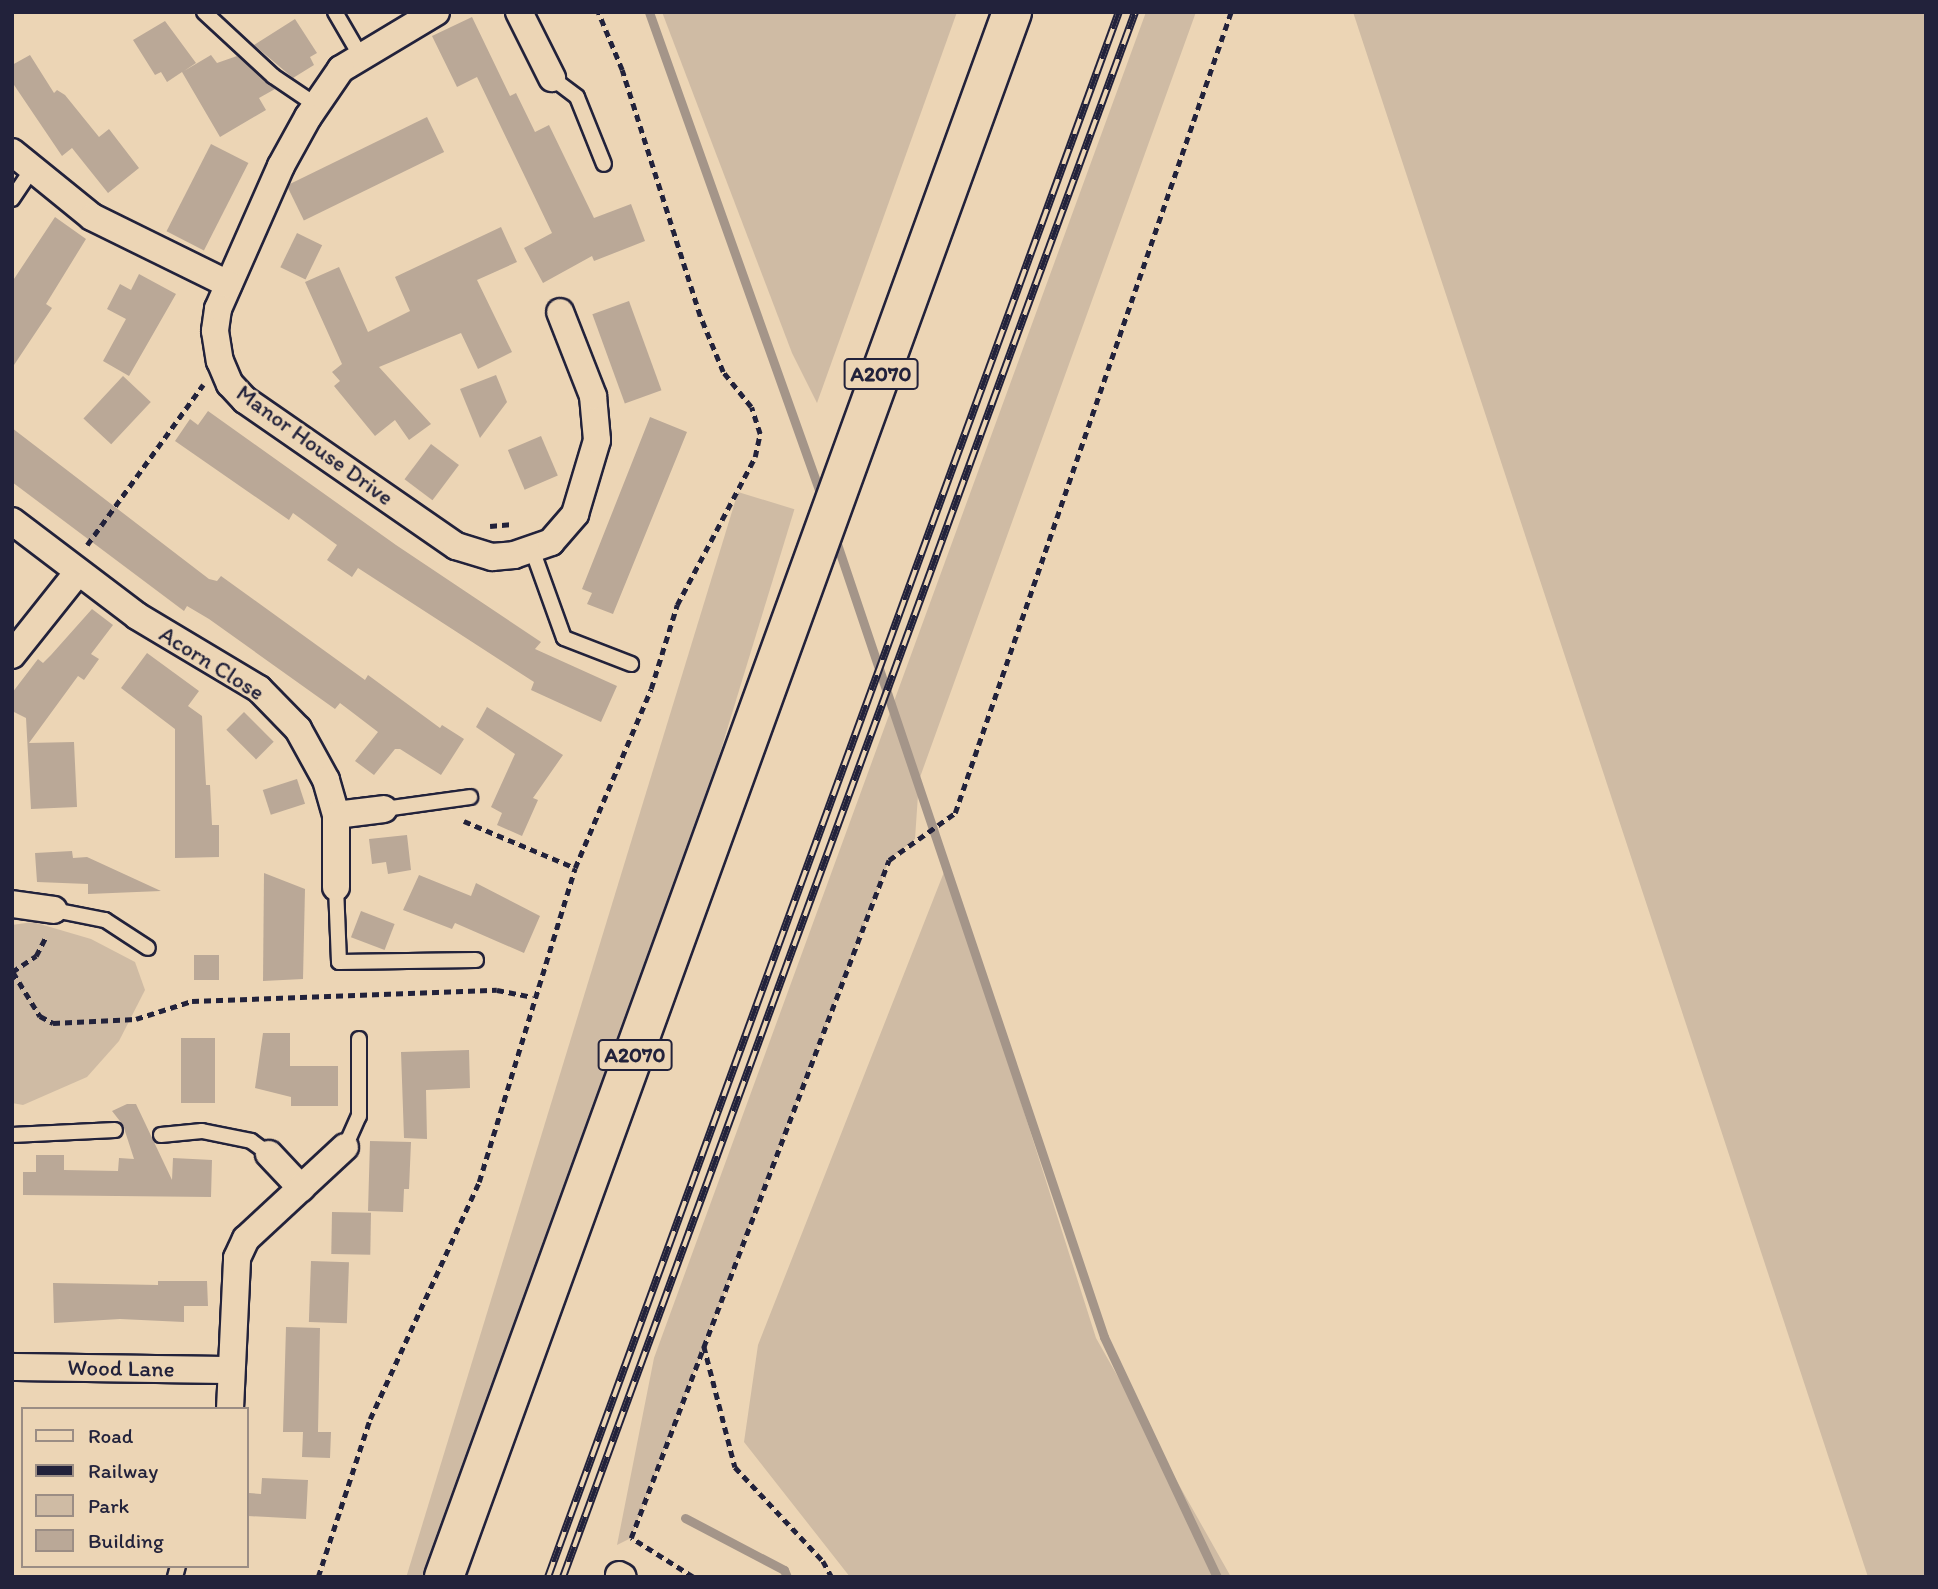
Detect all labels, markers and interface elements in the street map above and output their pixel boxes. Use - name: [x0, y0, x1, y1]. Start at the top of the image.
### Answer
- road number: A2070: [842, 356, 920, 392]
- street label: Manor House Drive: [231, 379, 399, 511]
- street label: Acorn Close: [154, 620, 270, 706]
- road number: A2070: [596, 1038, 674, 1072]
- street label: Wood Lane: [67, 1353, 175, 1383]
- legend: [21, 1407, 248, 1568]
- text: Road: [88, 1423, 133, 1448]
- text: Railway: [88, 1458, 158, 1483]
- text: Park: [88, 1493, 129, 1518]
- text: Building: [88, 1528, 164, 1553]

